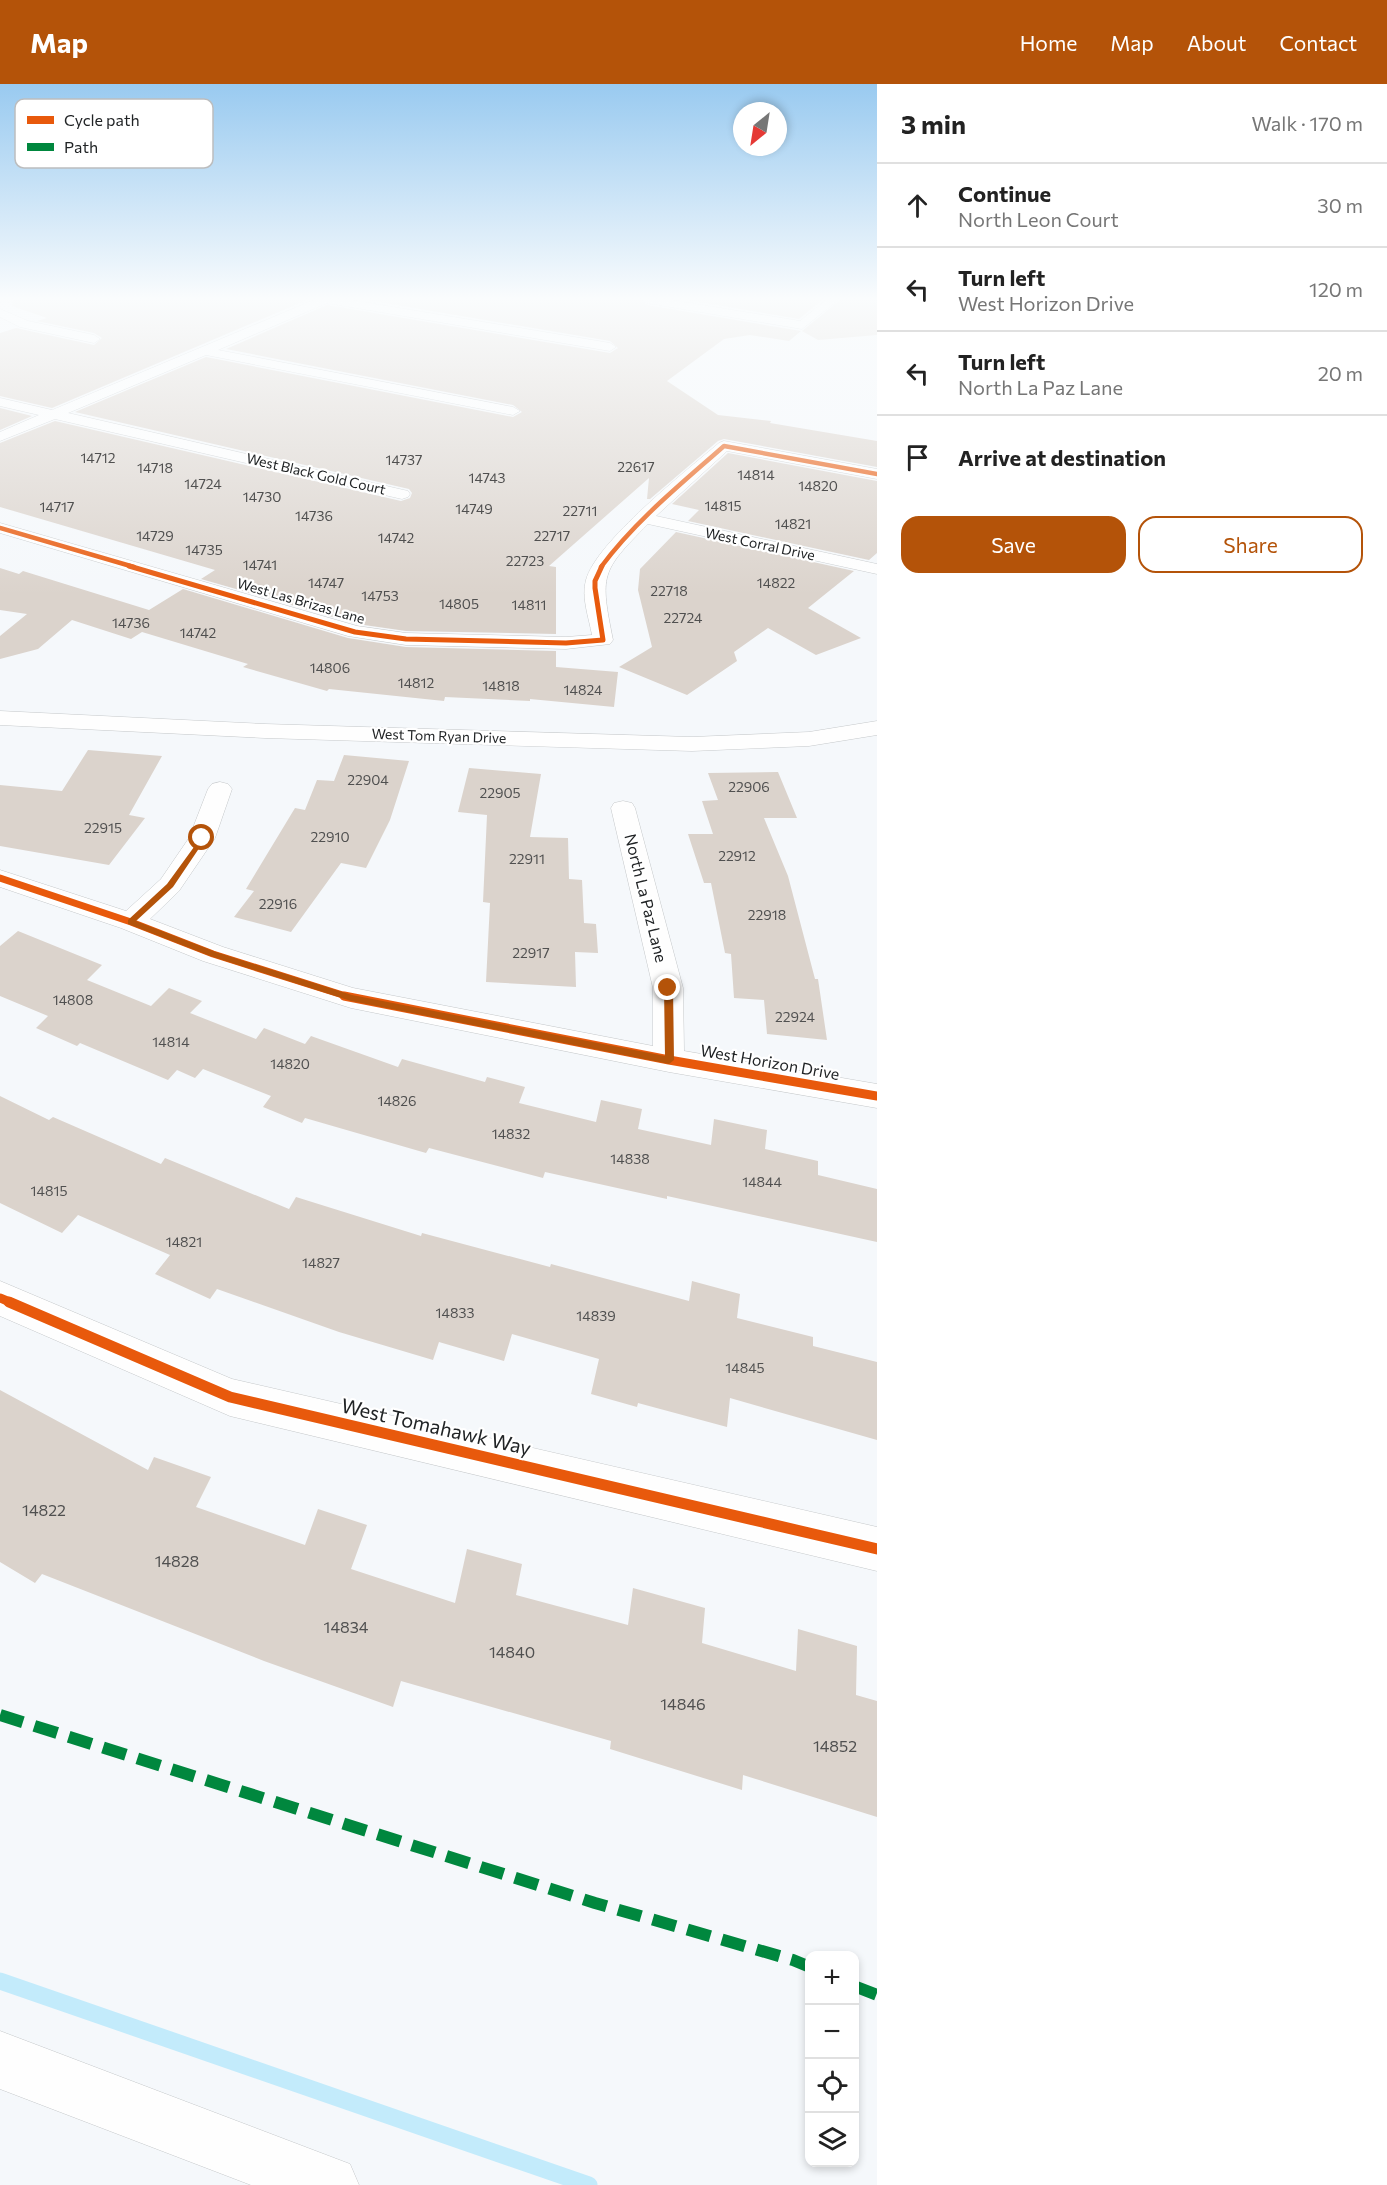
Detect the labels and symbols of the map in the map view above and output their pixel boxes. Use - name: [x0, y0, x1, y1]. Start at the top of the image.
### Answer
- legend: [15, 99, 213, 168]
- north arrow: [733, 102, 787, 156]
- text: Cycle path: [64, 110, 140, 129]
- text: Path: [64, 137, 98, 156]
- house number: 14712: [80, 449, 116, 466]
- street label: West Black Gold Court: [245, 449, 388, 498]
- house number: 14737: [386, 451, 422, 468]
- house number: 22617: [617, 458, 655, 475]
- house number: 14718: [137, 459, 173, 476]
- house number: 14814: [737, 466, 775, 483]
- house number: 14743: [468, 469, 506, 486]
- house number: 14724: [184, 475, 222, 492]
- house number: 14820: [798, 477, 838, 494]
- house number: 14730: [243, 488, 281, 505]
- house number: 14815: [705, 497, 741, 514]
- house number: 14717: [40, 498, 74, 515]
- house number: 14749: [455, 500, 493, 517]
- house number: 22711: [563, 502, 597, 519]
- house number: 14736: [295, 507, 333, 524]
- house number: 14821: [775, 515, 811, 532]
- street label: West Corral Drive: [704, 524, 817, 563]
- house number: 14729: [136, 527, 174, 544]
- house number: 22717: [534, 527, 570, 544]
- house number: 14742: [378, 529, 415, 546]
- house number: 14735: [185, 541, 223, 558]
- house number: 22723: [506, 552, 544, 569]
- house number: 14741: [243, 556, 277, 573]
- street label: West Las Brizas Lane: [235, 574, 367, 627]
- house number: 14747: [308, 574, 344, 591]
- house number: 14822: [757, 574, 795, 591]
- house number: 22718: [650, 582, 688, 599]
- house number: 14753: [361, 587, 399, 604]
- house number: 14805: [439, 595, 479, 612]
- house number: 14811: [512, 596, 546, 613]
- house number: 22724: [664, 609, 703, 626]
- house number: 14736: [112, 614, 150, 631]
- house number: 14742: [180, 624, 217, 641]
- house number: 14806: [310, 659, 350, 676]
- house number: 14812: [398, 674, 435, 691]
- house number: 14818: [482, 677, 520, 694]
- house number: 14824: [564, 681, 603, 698]
- street label: West Tom Ryan Drive: [371, 725, 507, 746]
- house number: 22904: [347, 771, 389, 788]
- house number: 22906: [728, 778, 770, 795]
- house number: 22905: [479, 784, 521, 801]
- house number: 22915: [84, 819, 122, 836]
- route start: [188, 824, 214, 850]
- house number: 22910: [310, 828, 350, 845]
- street label: North La Paz Lane: [621, 832, 672, 964]
- house number: 22912: [718, 847, 756, 864]
- house number: 22911: [509, 850, 545, 867]
- house number: 22916: [259, 895, 297, 912]
- house number: 22918: [748, 906, 786, 923]
- house number: 22917: [512, 944, 550, 961]
- route end: [654, 974, 680, 1000]
- house number: 14808: [53, 991, 93, 1008]
- house number: 22924: [775, 1008, 816, 1025]
- house number: 14814: [152, 1033, 190, 1050]
- street label: West Horizon Drive: [699, 1040, 841, 1083]
- house number: 14820: [270, 1055, 310, 1072]
- house number: 14826: [377, 1092, 417, 1109]
- house number: 14832: [492, 1125, 531, 1142]
- house number: 14838: [610, 1150, 650, 1167]
- house number: 14844: [742, 1173, 782, 1190]
- house number: 14815: [31, 1182, 67, 1199]
- house number: 14821: [166, 1233, 202, 1250]
- house number: 14827: [302, 1254, 340, 1271]
- house number: 14833: [436, 1304, 474, 1321]
- house number: 14839: [576, 1307, 616, 1324]
- house number: 14845: [725, 1359, 765, 1376]
- street label: West Tomahawk Way: [339, 1393, 533, 1460]
- house number: 14822: [22, 1500, 66, 1519]
- house number: 14828: [155, 1551, 199, 1570]
- house number: 14834: [324, 1617, 369, 1636]
- house number: 14840: [489, 1642, 535, 1661]
- house number: 14846: [660, 1694, 706, 1713]
- house number: 14852: [813, 1736, 857, 1755]

